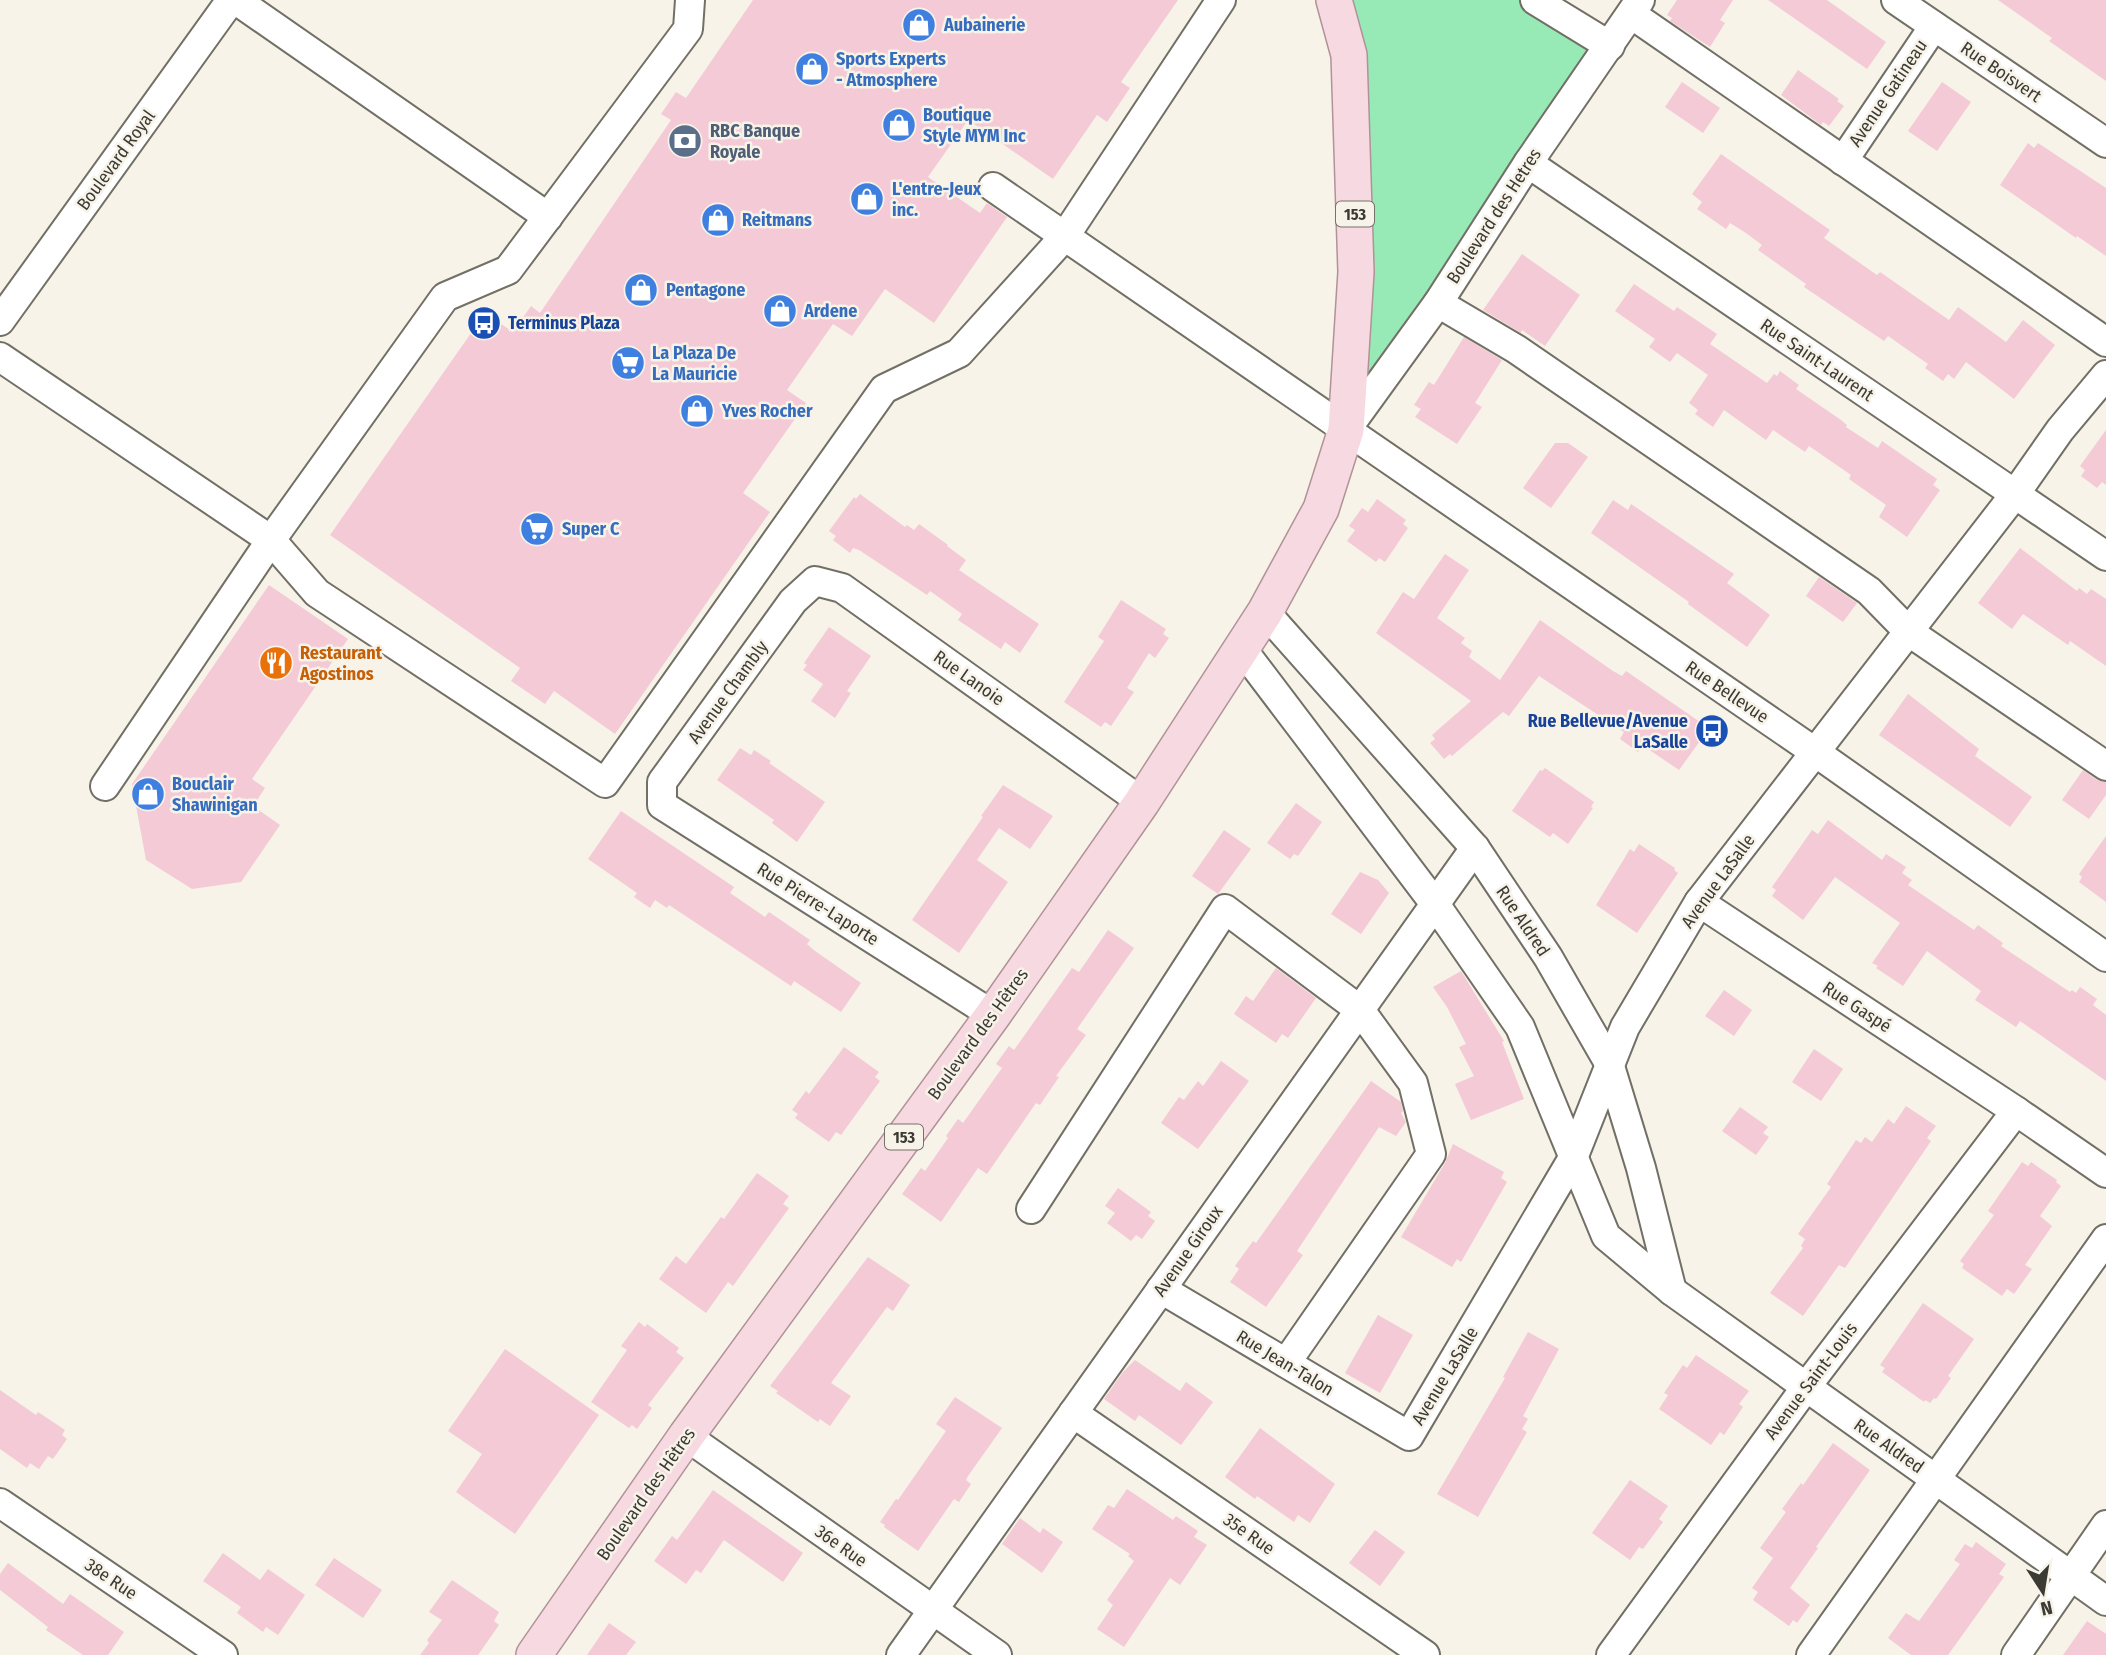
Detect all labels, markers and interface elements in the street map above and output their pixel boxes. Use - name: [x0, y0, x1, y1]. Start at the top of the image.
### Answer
- shop icon: Aubainerie: [900, 6, 938, 44]
- place label: Aubainerie: [943, 14, 1025, 36]
- street label: Avenue Gatineau: [1844, 35, 1932, 151]
- street label: Rue Boisvert: [1956, 37, 2046, 107]
- place label: Sports Experts - Atmosphere: [836, 48, 946, 91]
- shop icon: Sports Experts - Atmosphere: [793, 50, 831, 88]
- place label: Boutique Style MYM Inc: [923, 104, 1026, 147]
- street label: Boulevard Royal: [72, 105, 160, 214]
- shop icon: Boutique Style MYM Inc: [880, 106, 918, 144]
- place label: RBC Banque Royale: [710, 120, 800, 163]
- bank icon: RBC Banque Royale: [666, 122, 704, 160]
- street label: Boulevard des Hetres: [1442, 144, 1546, 288]
- place label: L'entre-Jeux inc.: [892, 178, 982, 221]
- shop icon: L'entre-Jeux inc.: [848, 180, 886, 218]
- shop icon: Reitmans: [699, 201, 737, 239]
- road number: 153: [1336, 202, 1374, 227]
- place label: Reitmans: [742, 209, 812, 231]
- shop icon: Pentagone: [622, 271, 660, 309]
- place label: Pentagone: [666, 279, 745, 301]
- shop icon: Ardene: [761, 292, 799, 330]
- place label: Ardene: [803, 300, 857, 322]
- bus stop icon: Terminus Plaza: [465, 304, 503, 342]
- place label: Terminus Plaza: [508, 312, 620, 334]
- street label: Rue Saint-Laurent: [1756, 314, 1878, 406]
- place label: La Plaza De La Mauricie: [652, 342, 737, 385]
- supermarket icon: La Plaza De La Mauricie: [609, 344, 647, 382]
- shop icon: Yves Rocher: [678, 392, 716, 430]
- place label: Yves Rocher: [721, 400, 813, 422]
- supermarket icon: Super C: [518, 510, 556, 548]
- place label: Super C: [562, 518, 620, 540]
- street label: Avenue Chambly: [683, 636, 773, 748]
- place label: Restaurant Agostinos: [299, 642, 383, 685]
- restaurant icon: Restaurant Agostinos: [257, 644, 295, 682]
- street label: Rue Lanoie: [929, 646, 1009, 710]
- street label: Rue Bellevue: [1681, 656, 1773, 728]
- place label: Rue Bellevue/Avenue LaSalle: [1528, 710, 1688, 753]
- bus stop icon: Rue Bellevue/Avenue LaSalle: [1693, 712, 1731, 750]
- place label: Bouclair Shawinigan: [172, 773, 258, 816]
- shop icon: Bouclair Shawinigan: [129, 775, 167, 813]
- street label: Avenue LaSalle: [1677, 830, 1760, 932]
- street label: Rue Pierre-Laporte: [753, 858, 883, 950]
- street label: Rue Aldred: [1491, 881, 1555, 961]
- street label: Boulevard des Hêtres: [923, 964, 1033, 1104]
- street label: Rue Gaspé: [1819, 977, 1896, 1037]
- road number: 153: [885, 1124, 923, 1149]
- street label: Avenue Giroux: [1149, 1201, 1227, 1301]
- street label: Avenue Saint-Louis: [1760, 1318, 1862, 1444]
- street label: Avenue LaSalle: [1407, 1323, 1483, 1429]
- street label: Rue Jean-Talon: [1232, 1325, 1338, 1401]
- street label: Rue Aldred: [1850, 1414, 1928, 1478]
- street label: Boulevard des Hêtres: [592, 1423, 700, 1565]
- street label: 35e Rue: [1219, 1508, 1279, 1560]
- street label: 36e Rue: [811, 1520, 871, 1572]
- street label: 38e Rue: [81, 1554, 141, 1604]
- north arrow: [2008, 1557, 2078, 1627]
- text: N: [2038, 1596, 2054, 1621]

